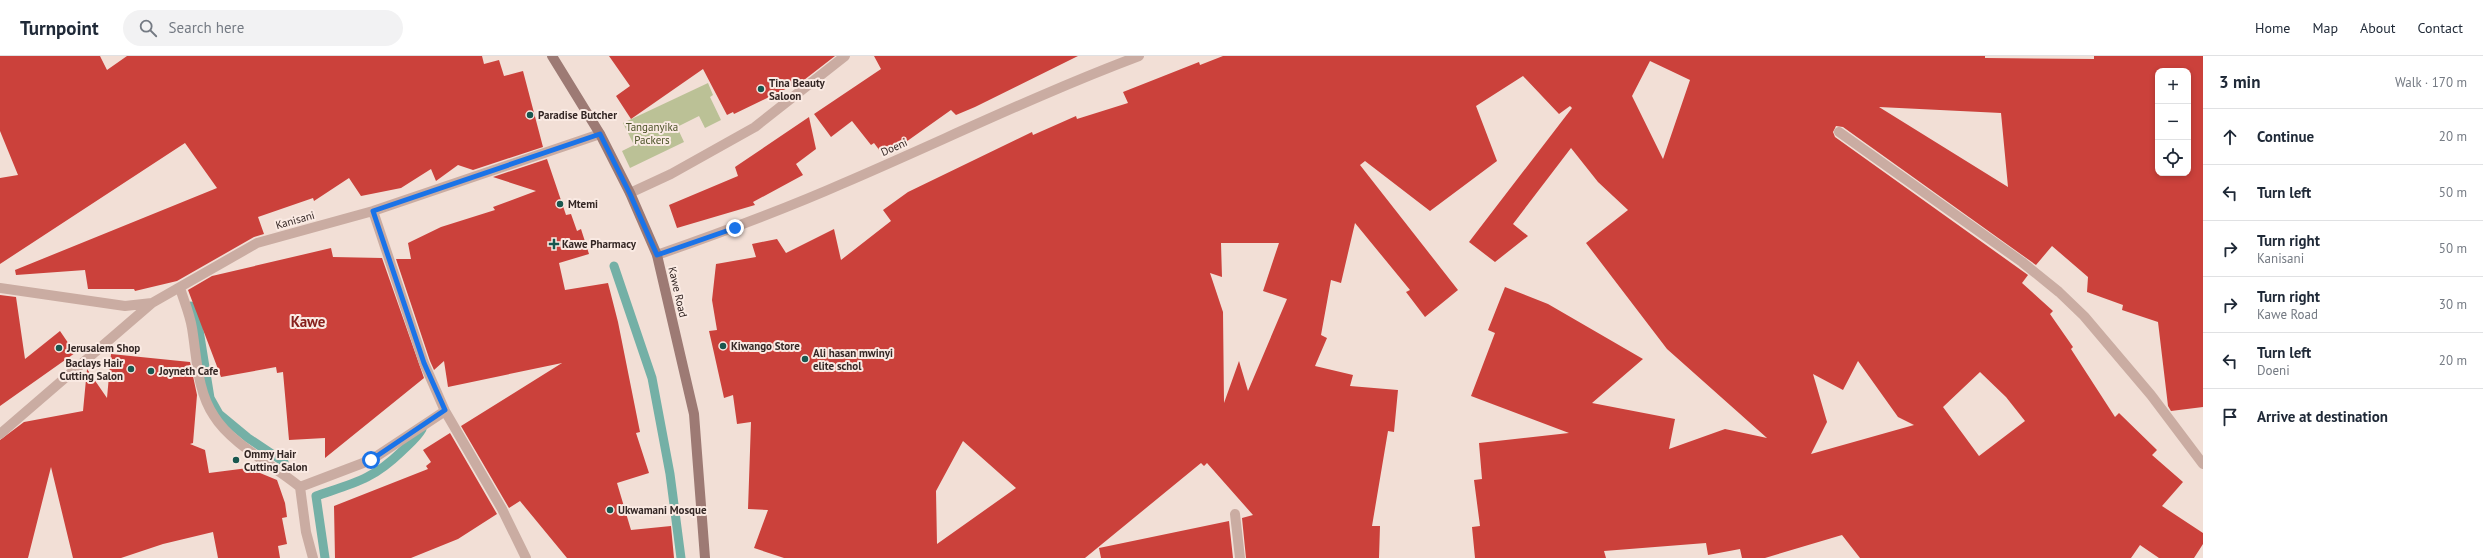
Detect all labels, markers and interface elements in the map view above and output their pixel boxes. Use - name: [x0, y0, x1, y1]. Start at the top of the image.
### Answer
- search box: [123, 10, 403, 46]
- text: Turnpoint: [20, 16, 99, 40]
- icon: search: [137, 17, 159, 39]
- text: Search here: [169, 18, 244, 37]
- text: Home: [2255, 19, 2290, 37]
- text: Map: [2312, 19, 2338, 37]
- text: About: [2360, 19, 2396, 37]
- text: Contact: [2418, 19, 2463, 37]
- map controls: [2155, 68, 2191, 176]
- button: +: [2155, 68, 2191, 104]
- text: 3 min: [2219, 71, 2260, 93]
- text: Walk · 170 m: [2395, 74, 2467, 91]
- place label: Tina Beauty Saloon: [769, 76, 825, 103]
- marker: Tina Beauty Saloon: [756, 84, 766, 94]
- button: −: [2155, 104, 2191, 140]
- place label: Paradise Butcher: [538, 108, 617, 122]
- marker: Paradise Butcher: [525, 110, 535, 120]
- park label: Tanganyika Packers: [626, 120, 678, 147]
- icon: ahead: [2219, 126, 2241, 148]
- text: Continue: [2257, 127, 2314, 146]
- text: 20 m: [2439, 128, 2467, 145]
- street label: Doeni: [879, 135, 910, 159]
- button: locate: [2155, 140, 2191, 176]
- icon: left: [2219, 182, 2241, 204]
- text: Turn left: [2257, 183, 2311, 202]
- text: 50 m: [2439, 184, 2467, 201]
- place label: Mtemi: [568, 197, 598, 211]
- marker: Mtemi: [555, 199, 565, 209]
- street label: Kanisani: [274, 208, 316, 232]
- route end: [726, 219, 744, 237]
- text: Turn right: [2257, 231, 2320, 250]
- place label: Kawe Pharmacy: [562, 237, 637, 251]
- icon: right: [2219, 238, 2241, 260]
- marker: Kawe Pharmacy: [549, 239, 559, 249]
- text: 50 m: [2439, 240, 2467, 257]
- text: Kanisani: [2257, 250, 2304, 267]
- street label: Kawe Road: [665, 265, 691, 319]
- text: Turn right: [2257, 287, 2320, 306]
- icon: right: [2219, 294, 2241, 316]
- text: 30 m: [2439, 296, 2467, 313]
- text: Kawe Road: [2257, 306, 2318, 323]
- district label: Kawe: [291, 312, 326, 331]
- place label: Kiwango Store: [731, 339, 800, 353]
- place label: Jerusalem Shop: [66, 341, 140, 355]
- marker: Kiwango Store: [718, 341, 728, 351]
- marker: Jerusalem Shop: [54, 343, 64, 353]
- text: Turn left: [2257, 343, 2311, 362]
- place label: Ali hasan mwinyi elite schol: [813, 346, 893, 373]
- icon: left: [2219, 350, 2241, 372]
- text: 20 m: [2439, 352, 2467, 369]
- marker: Ali hasan mwinyi elite schol: [800, 354, 810, 364]
- place label: Baclays Hair Cutting Salon: [59, 356, 123, 383]
- text: Doeni: [2257, 362, 2290, 379]
- marker: Baclays Hair Cutting Salon: [126, 364, 136, 374]
- place label: Joyneth Cafe: [158, 364, 219, 378]
- marker: Joyneth Cafe: [146, 366, 156, 376]
- icon: arrive: [2219, 406, 2241, 428]
- text: Arrive at destination: [2257, 407, 2388, 426]
- place label: Ommy Hair Cutting Salon: [244, 447, 308, 474]
- route start: [362, 451, 380, 469]
- marker: Ommy Hair Cutting Salon: [231, 455, 241, 465]
- place label: Ukwamani Mosque: [618, 503, 707, 517]
- marker: Ukwamani Mosque: [605, 505, 615, 515]

